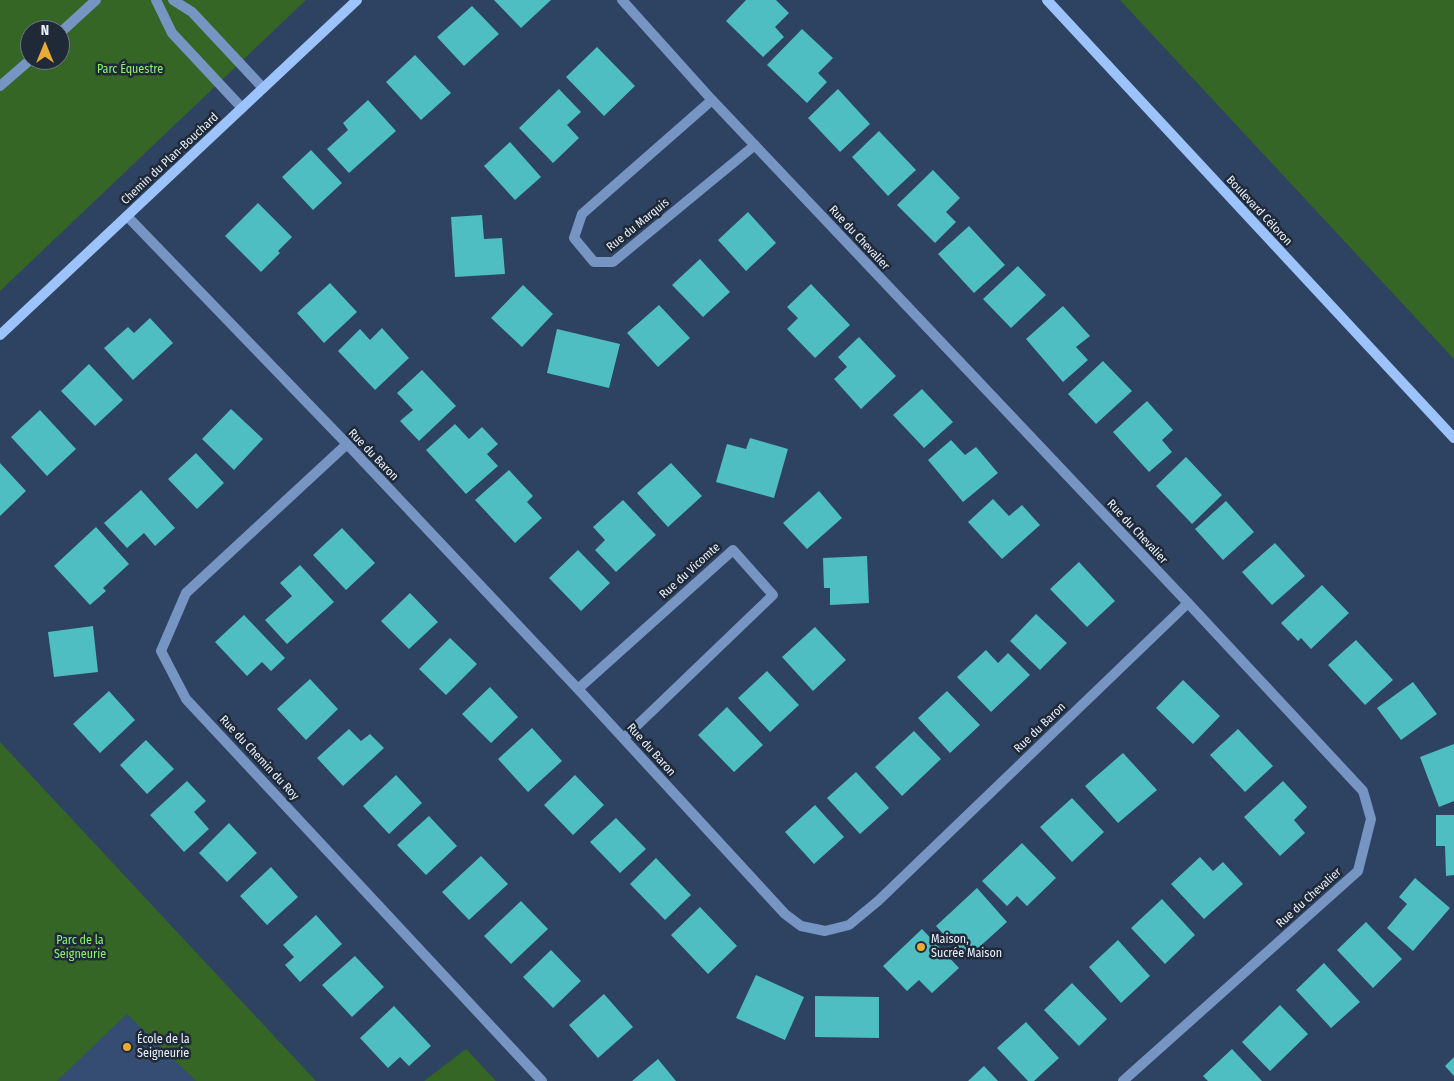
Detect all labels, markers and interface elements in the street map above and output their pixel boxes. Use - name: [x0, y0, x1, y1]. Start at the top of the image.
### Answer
- north arrow: [20, 20, 70, 70]
- text: N: [41, 22, 49, 39]
- park label: Parc Équestre: [97, 63, 163, 77]
- street label: Chemin du Plan-Bouchard: [118, 110, 222, 208]
- street label: Boulevard Céloron: [1223, 173, 1295, 249]
- street label: Rue du Marquis: [604, 195, 672, 255]
- street label: Rue du Chevalier: [826, 203, 892, 273]
- street label: Rue du Baron: [345, 426, 401, 484]
- street label: Rue du Chevalier: [1104, 497, 1170, 567]
- street label: Rue du Vicomte: [657, 540, 723, 602]
- street label: Rue du Baron: [1011, 700, 1069, 756]
- street label: Rue du Chemin du Roy: [216, 713, 302, 803]
- street label: Rue du Baron: [624, 721, 678, 779]
- street label: Rue du Chevalier: [1274, 865, 1344, 931]
- place label: Maison, Sucrée Maison: [931, 933, 1002, 961]
- park label: Parc de la Seigneurie: [54, 934, 106, 962]
- marker: Maison, Sucrée Maison: [915, 941, 927, 953]
- place label: École de la Seigneurie: [137, 1033, 190, 1061]
- marker: École de la Seigneurie: [121, 1041, 133, 1053]

